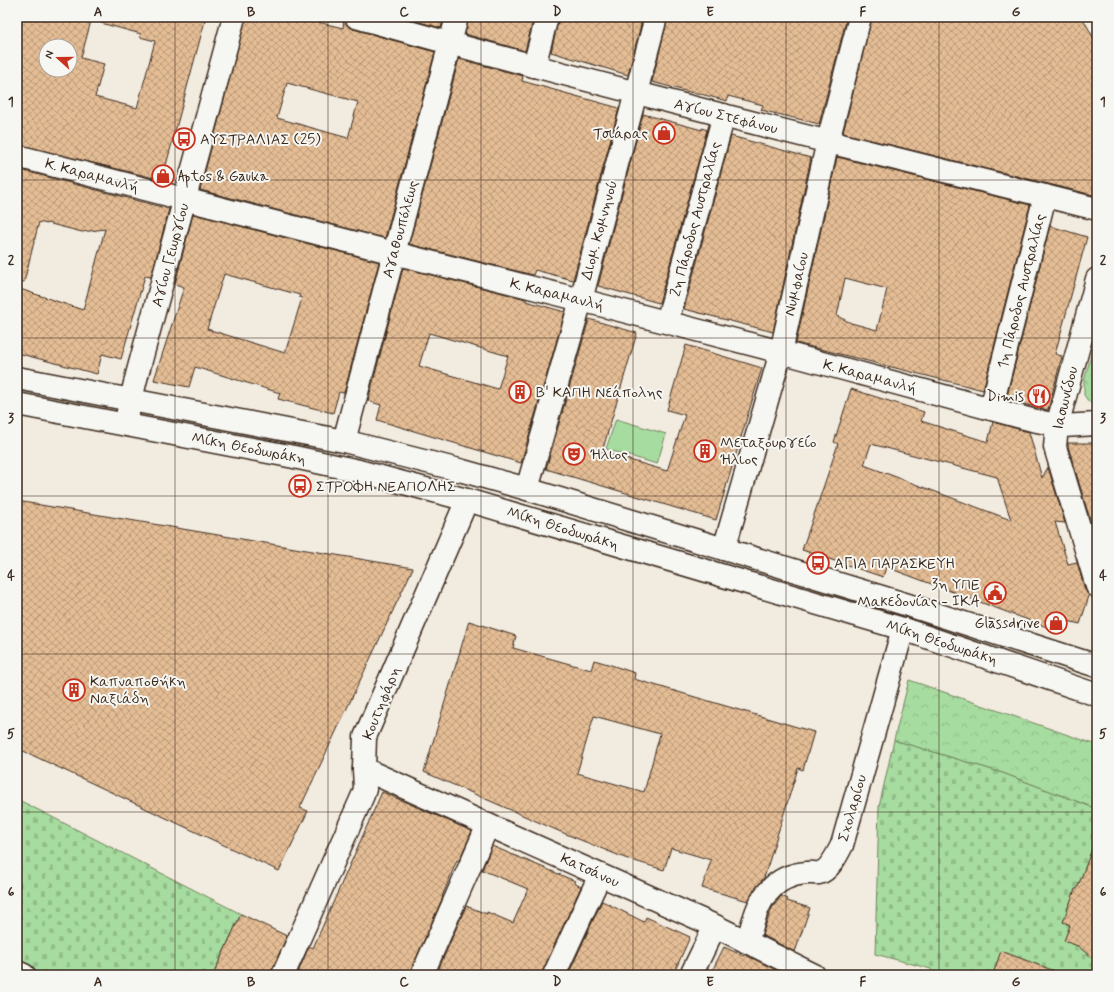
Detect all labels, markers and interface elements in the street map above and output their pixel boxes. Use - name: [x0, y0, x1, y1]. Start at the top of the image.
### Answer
- text: A: [94, 4, 102, 21]
- text: B: [247, 4, 256, 21]
- text: C: [399, 4, 409, 21]
- text: D: [553, 4, 562, 21]
- text: E: [706, 4, 714, 21]
- text: F: [860, 4, 867, 21]
- text: G: [1012, 4, 1021, 21]
- north arrow: [38, 38, 78, 78]
- text: N: [42, 49, 57, 61]
- text: 1: [8, 94, 14, 111]
- street label: Αγίου Στεφάνου: [672, 94, 780, 140]
- text: 1: [1100, 94, 1106, 111]
- shop icon: Τσιάρας: [651, 120, 677, 146]
- place label: Τσιάρας: [593, 124, 648, 144]
- bus stop icon: ΑΥΣΤΡΑΛΙΑΣ (25): [171, 126, 197, 152]
- place label: ΑΥΣΤΡΑΛΙΑΣ (25): [200, 130, 321, 150]
- street label: 2η Πάροδος Αυστραλίας: [666, 139, 726, 299]
- street label: Κ. Καραμανλή: [43, 154, 141, 198]
- shop icon: Aptos & Gauka: [150, 163, 176, 189]
- place label: Aptos & Gauka: [178, 167, 270, 188]
- street label: Αγαθουπόλεως: [378, 178, 424, 280]
- street label: Διομ. Κομνηνού: [577, 178, 623, 282]
- street label: Αγίου Γεωργίου: [147, 201, 194, 309]
- street label: 1η Πάροδος Αυστραλίας: [993, 211, 1051, 371]
- street label: Νυμφαίου: [780, 250, 814, 318]
- text: 2: [8, 252, 15, 269]
- text: 2: [1100, 252, 1107, 269]
- street label: Κ. Καραμανλή: [508, 274, 606, 316]
- street label: Κ. Καραμανλή: [821, 355, 919, 399]
- street label: Ιασωνίδου: [1048, 364, 1084, 432]
- building icon: Β' ΚΑΠΗ Νεάπολης: [507, 379, 533, 405]
- place label: Β' ΚΑΠΗ Νεάπολης: [536, 383, 663, 403]
- restaurant icon: Dimis: [1026, 383, 1052, 409]
- place label: Dimis: [987, 387, 1024, 407]
- text: 3: [8, 410, 14, 427]
- text: 3: [1100, 410, 1106, 427]
- street label: Μίκη Θεοδωράκη: [190, 428, 308, 470]
- place label: Μεταξουργείο Ήλιος: [720, 433, 817, 470]
- building icon: Μεταξουργείο Ήλιος: [692, 438, 718, 464]
- theatre icon: Ήλιος: [561, 441, 587, 467]
- place label: Ήλιος: [590, 445, 628, 465]
- bus stop icon: ΣΤΡΟΦΗ ΝΕΑΠΟΛΗΣ: [287, 473, 313, 499]
- place label: ΣΤΡΟΦΗ ΝΕΑΠΟΛΗΣ: [316, 477, 456, 497]
- street label: Μίκη Θεοδωράκη: [504, 502, 621, 556]
- bus stop icon: ΑΓΙΑ ΠΑΡΑΣΚΕΥΗ: [805, 550, 831, 576]
- place label: ΑΓΙΑ ΠΑΡΑΣΚΕΥΗ: [834, 554, 955, 574]
- text: 4: [7, 568, 15, 585]
- text: 4: [1099, 568, 1107, 585]
- place label: 3η ΥΠΕ Μακεδονίας - IKA: [857, 575, 980, 612]
- public building icon: 3η ΥΠΕ Μακεδονίας - IKA: [982, 580, 1008, 606]
- shop icon: Glassdrive: [1043, 610, 1069, 636]
- place label: Glassdrive: [975, 614, 1040, 634]
- street label: Μίκη Θεοδωράκη: [883, 615, 1000, 671]
- street label: Κουτηφάρη: [358, 664, 406, 743]
- place label: Καπναποθήκη Ναξιάδη: [90, 672, 186, 709]
- building icon: Καπναποθήκη Ναξιάδη: [61, 677, 87, 703]
- text: 5: [7, 726, 15, 743]
- text: 5: [1099, 726, 1107, 743]
- street label: Σχολαρίου: [834, 772, 872, 844]
- street label: Κατσάνου: [557, 849, 622, 893]
- text: 6: [8, 884, 15, 901]
- text: 6: [1100, 884, 1107, 901]
- text: A: [94, 974, 102, 991]
- text: B: [247, 974, 256, 991]
- text: C: [399, 974, 409, 991]
- text: D: [553, 974, 562, 991]
- text: E: [706, 974, 714, 991]
- text: F: [860, 974, 867, 991]
- text: G: [1012, 974, 1021, 991]

